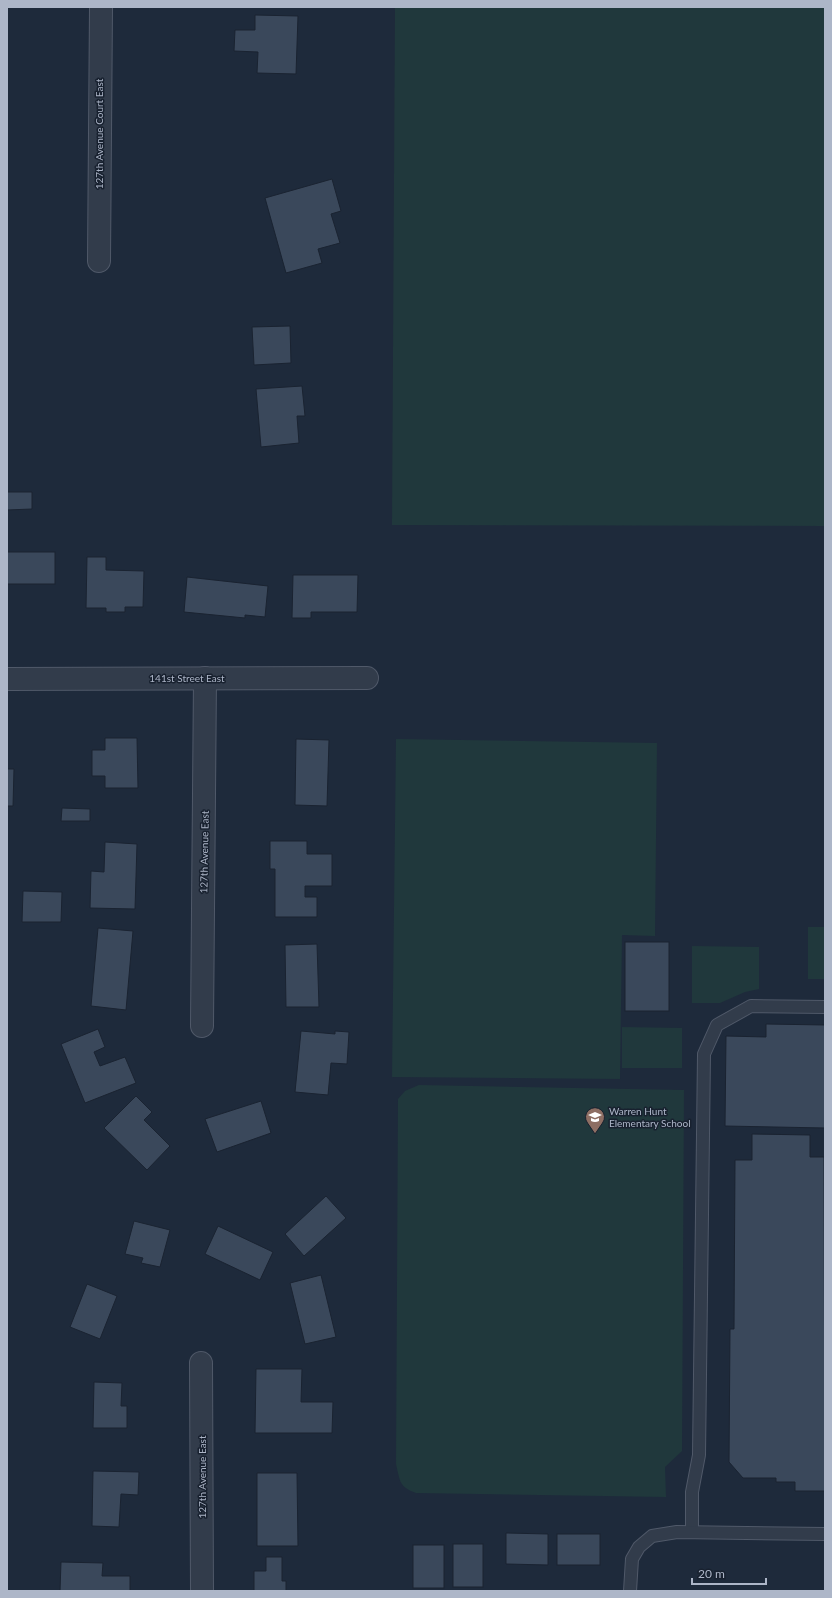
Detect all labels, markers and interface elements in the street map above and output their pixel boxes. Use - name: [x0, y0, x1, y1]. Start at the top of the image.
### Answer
- street label: 127th Avenue Court East: [93, 78, 105, 189]
- street label: 141st Street East: [149, 672, 225, 684]
- street label: 127th Avenue East: [197, 810, 211, 894]
- place label: Warren Hunt Elementary School: [609, 1105, 691, 1129]
- school or university icon: Warren Hunt Elementary School: [584, 1106, 606, 1134]
- street label: 127th Avenue East: [196, 1435, 208, 1519]
- scale bar: [692, 1560, 766, 1586]
- text: 20 m: [698, 1566, 725, 1581]

